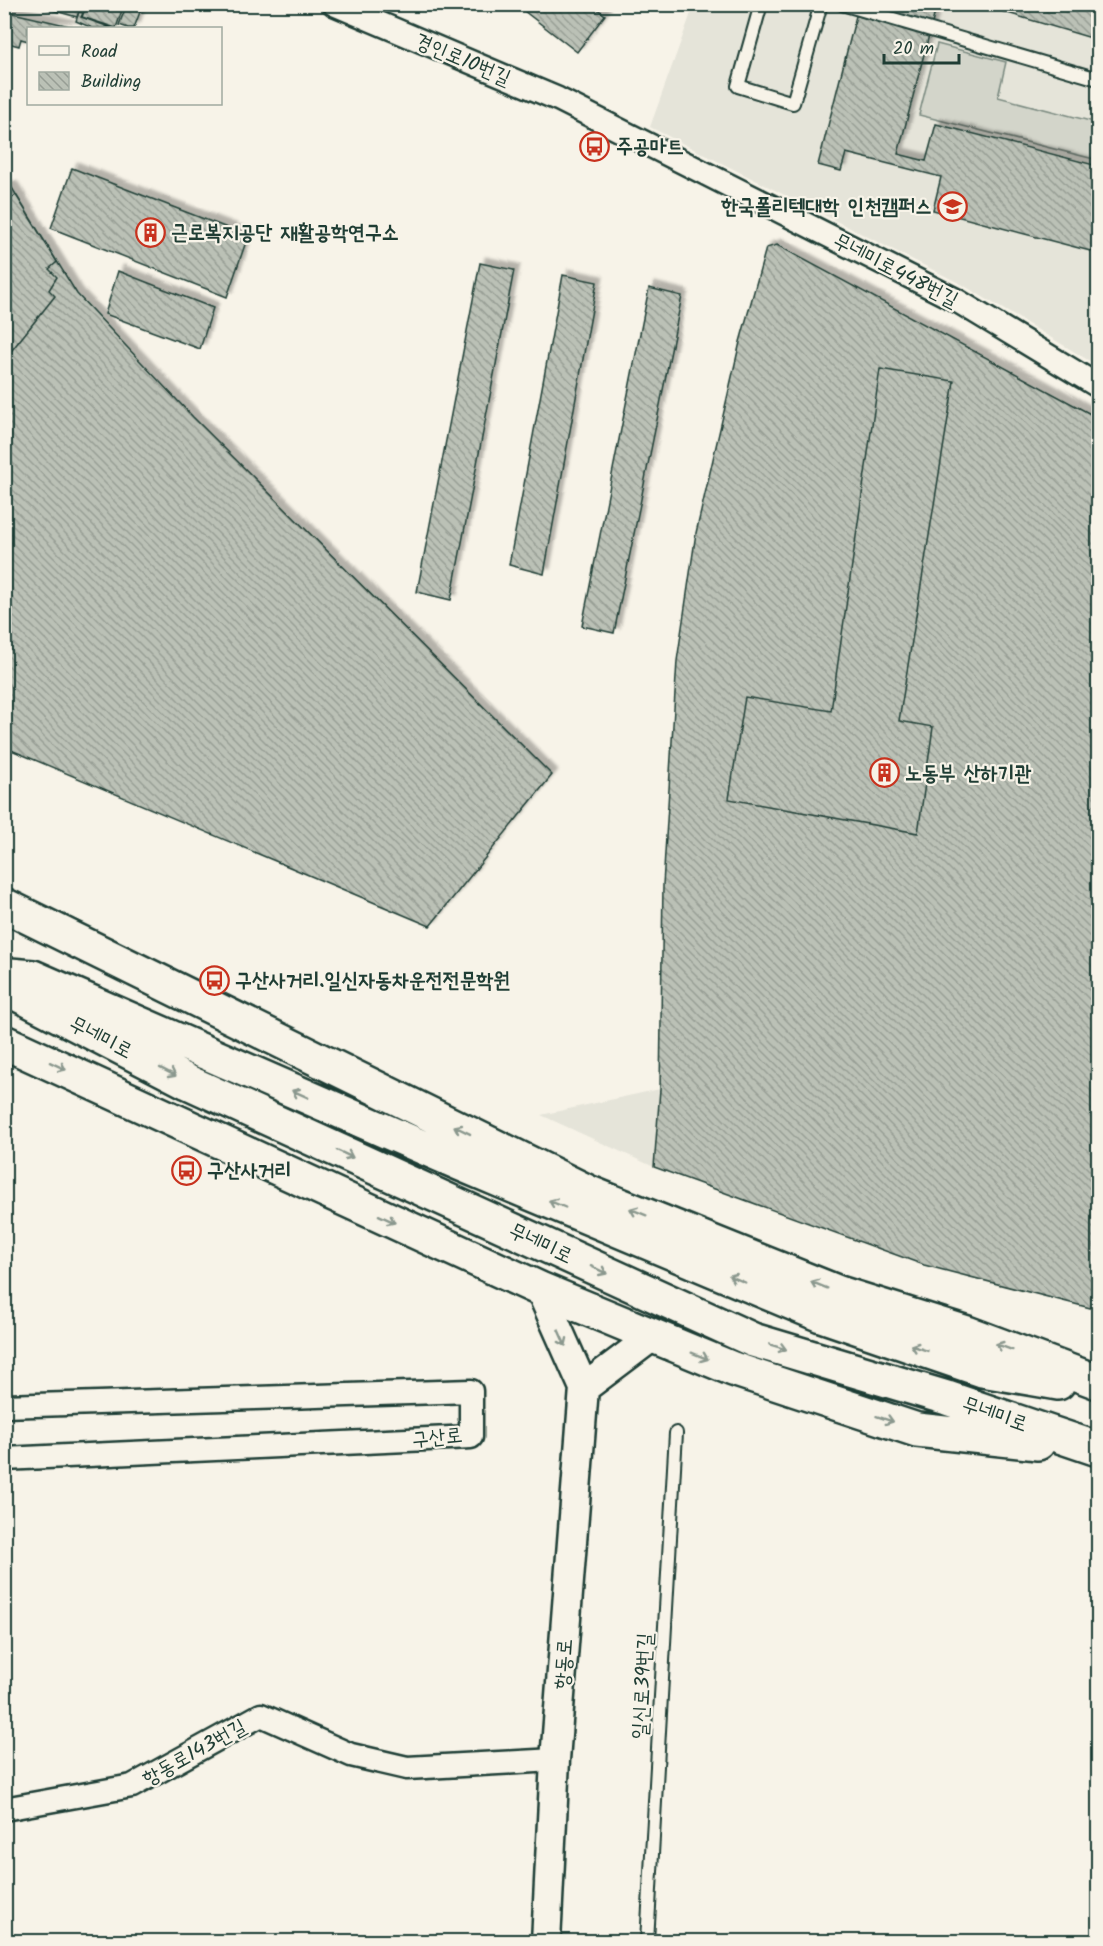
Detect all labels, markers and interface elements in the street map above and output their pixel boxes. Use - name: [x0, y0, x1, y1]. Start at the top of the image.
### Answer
- street label: 경인로10번길: [409, 25, 516, 95]
- legend: [27, 27, 222, 105]
- scale bar: [884, 27, 959, 65]
- text: 20 m: [893, 35, 934, 64]
- text: Road: [81, 38, 118, 67]
- text: Building: [81, 68, 141, 97]
- bus stop icon: 주공마트: [579, 130, 611, 162]
- place label: 주공마트: [616, 131, 684, 164]
- school or university icon: 한국폴리텍대학 인천캠퍼스: [937, 190, 969, 222]
- place label: 한국폴리텍대학 인천캠퍼스: [720, 191, 932, 224]
- building icon: 근로복지공단 재활공학연구소: [134, 216, 166, 248]
- place label: 근로복지공단 재활공학연구소: [171, 217, 399, 250]
- street label: 무네미로448번길: [827, 225, 964, 317]
- building icon: 노동부 산하기관: [868, 757, 900, 789]
- place label: 노동부 산하기관: [905, 758, 1031, 791]
- bus stop icon: 구산사거리.일신자동차운전전문학원: [198, 964, 230, 996]
- place label: 구산사거리.일신자동차운전전문학원: [235, 965, 510, 998]
- street label: 무네미로: [63, 1008, 138, 1068]
- one-way arrow: [48, 1061, 66, 1073]
- one-way arrow: [159, 1067, 177, 1078]
- one-way arrow: [292, 1088, 310, 1099]
- one-way arrow: [453, 1123, 471, 1135]
- one-way arrow: [336, 1149, 354, 1160]
- bus stop icon: 구산사거리: [170, 1154, 202, 1186]
- place label: 구산사거리: [207, 1155, 292, 1188]
- one-way arrow: [548, 1198, 566, 1209]
- one-way arrow: [630, 1206, 648, 1217]
- one-way arrow: [378, 1214, 396, 1225]
- street label: 무네미로: [503, 1215, 578, 1274]
- one-way arrow: [590, 1264, 608, 1276]
- one-way arrow: [728, 1273, 746, 1285]
- one-way arrow: [811, 1279, 829, 1290]
- one-way arrow: [557, 1329, 568, 1347]
- one-way arrow: [995, 1341, 1014, 1352]
- one-way arrow: [768, 1342, 787, 1353]
- one-way arrow: [910, 1342, 929, 1353]
- one-way arrow: [691, 1351, 709, 1362]
- street label: 무네미로: [957, 1389, 1032, 1442]
- one-way arrow: [875, 1415, 894, 1426]
- street label: 구산로: [410, 1419, 464, 1458]
- street label: 일신로39번길: [624, 1632, 663, 1740]
- street label: 항동로: [546, 1638, 583, 1691]
- street label: 항동로143번길: [137, 1711, 253, 1796]

